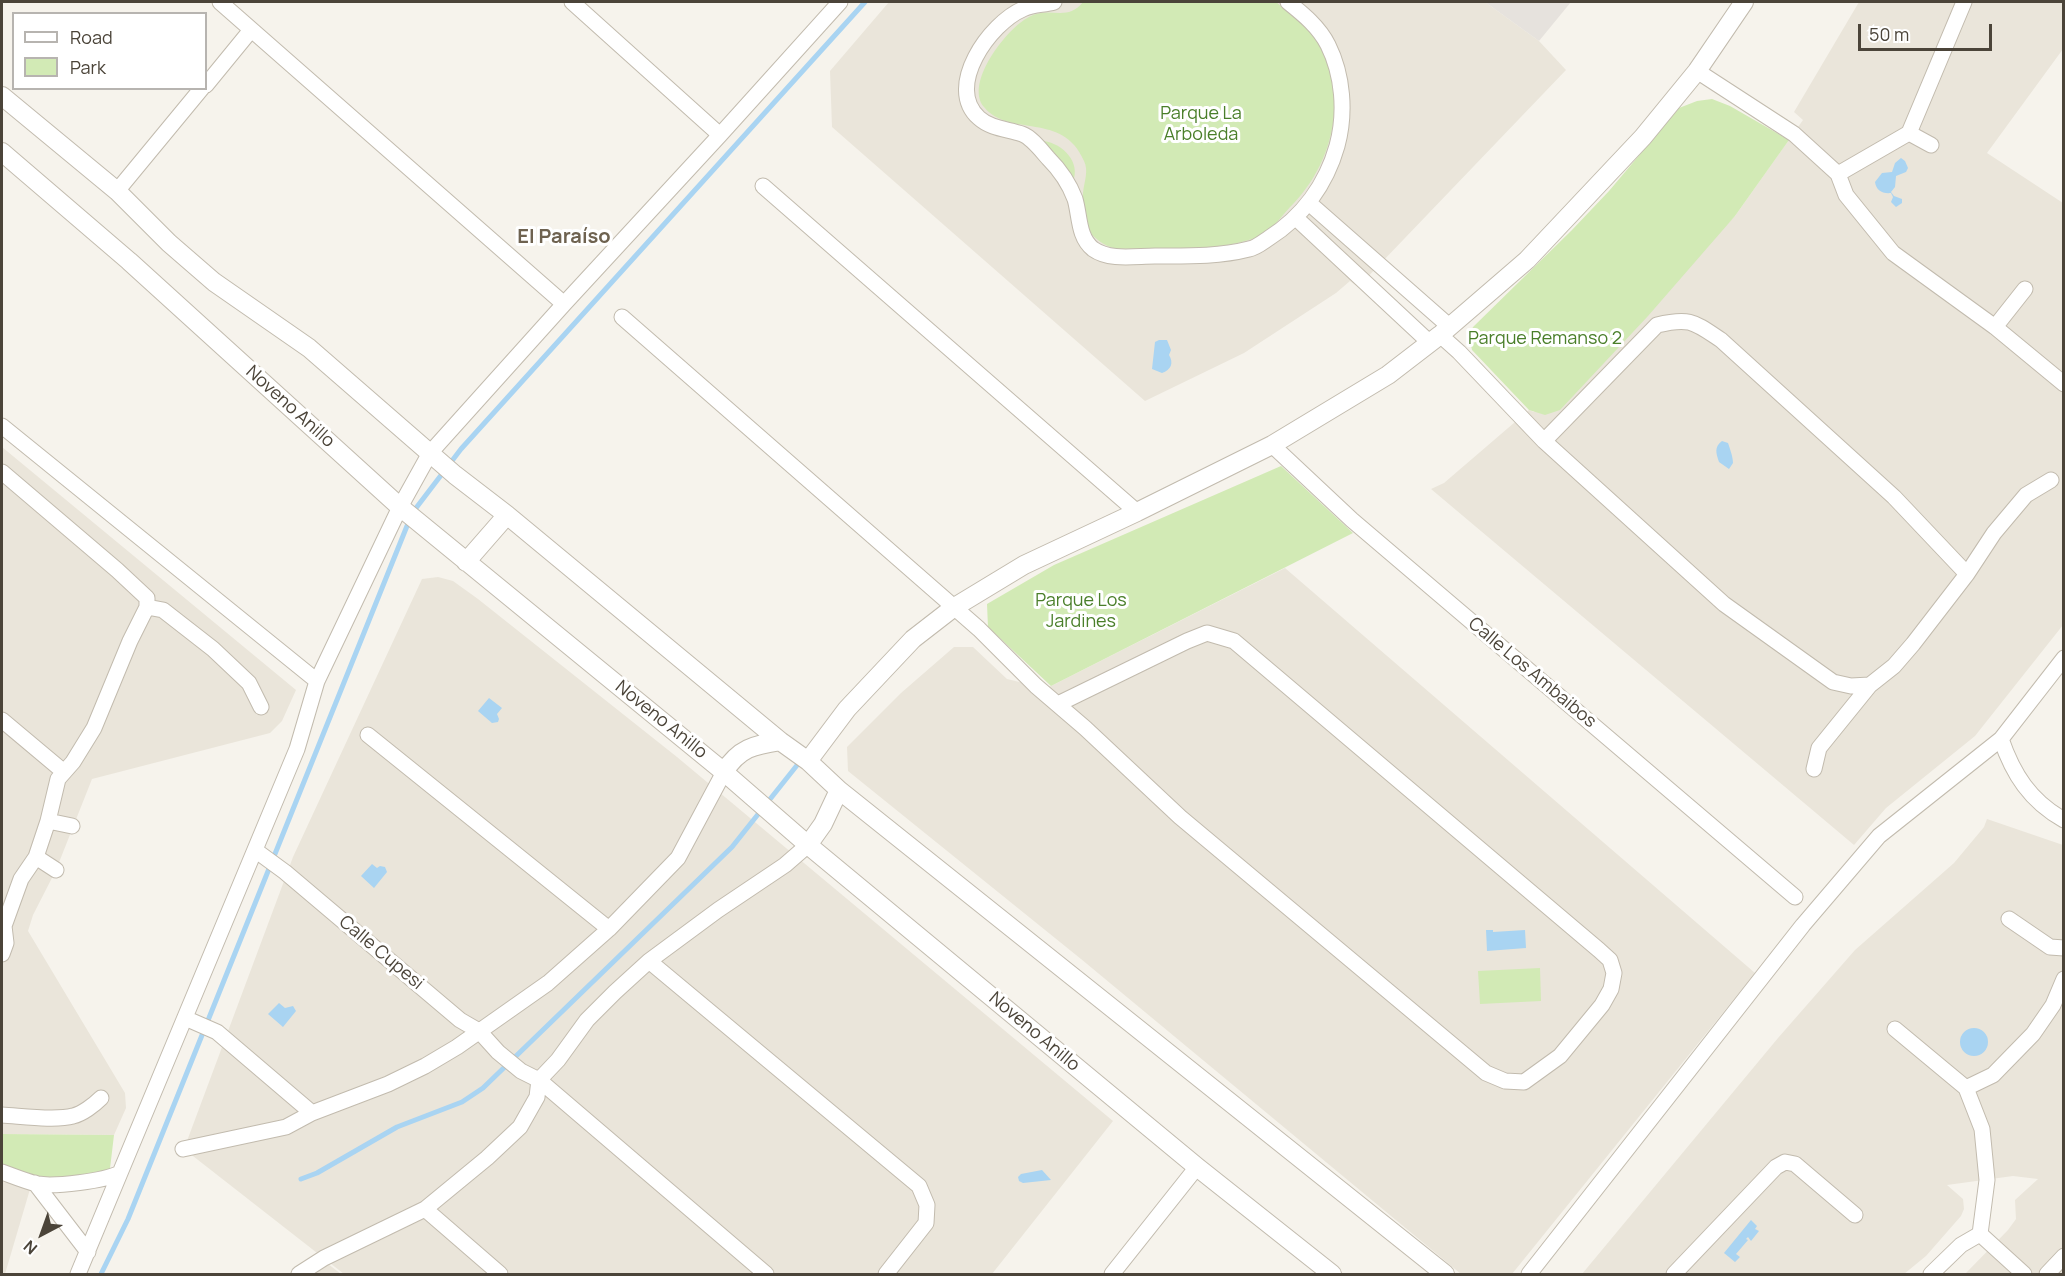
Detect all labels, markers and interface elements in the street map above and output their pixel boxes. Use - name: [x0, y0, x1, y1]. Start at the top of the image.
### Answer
- legend: [12, 12, 207, 90]
- scale bar: [1861, 12, 1994, 50]
- text: 50 m: [1869, 22, 1909, 46]
- text: Road: [70, 25, 113, 49]
- text: Park: [70, 55, 106, 79]
- park label: Parque La Arboleda: [1160, 103, 1242, 146]
- district label: El Paraíso: [517, 225, 611, 249]
- park label: Parque Remanso 2: [1468, 328, 1622, 350]
- street label: Noveno Anillo: [241, 362, 339, 452]
- park label: Parque Los Jardines: [1035, 590, 1127, 632]
- street label: Calle Los Ambaibos: [1464, 613, 1600, 733]
- street label: Noveno Anillo: [611, 676, 711, 764]
- street label: Calle Cupesi: [334, 911, 428, 995]
- street label: Noveno Anillo: [984, 988, 1084, 1076]
- north arrow: [12, 1204, 72, 1264]
- text: N: [19, 1236, 42, 1260]

